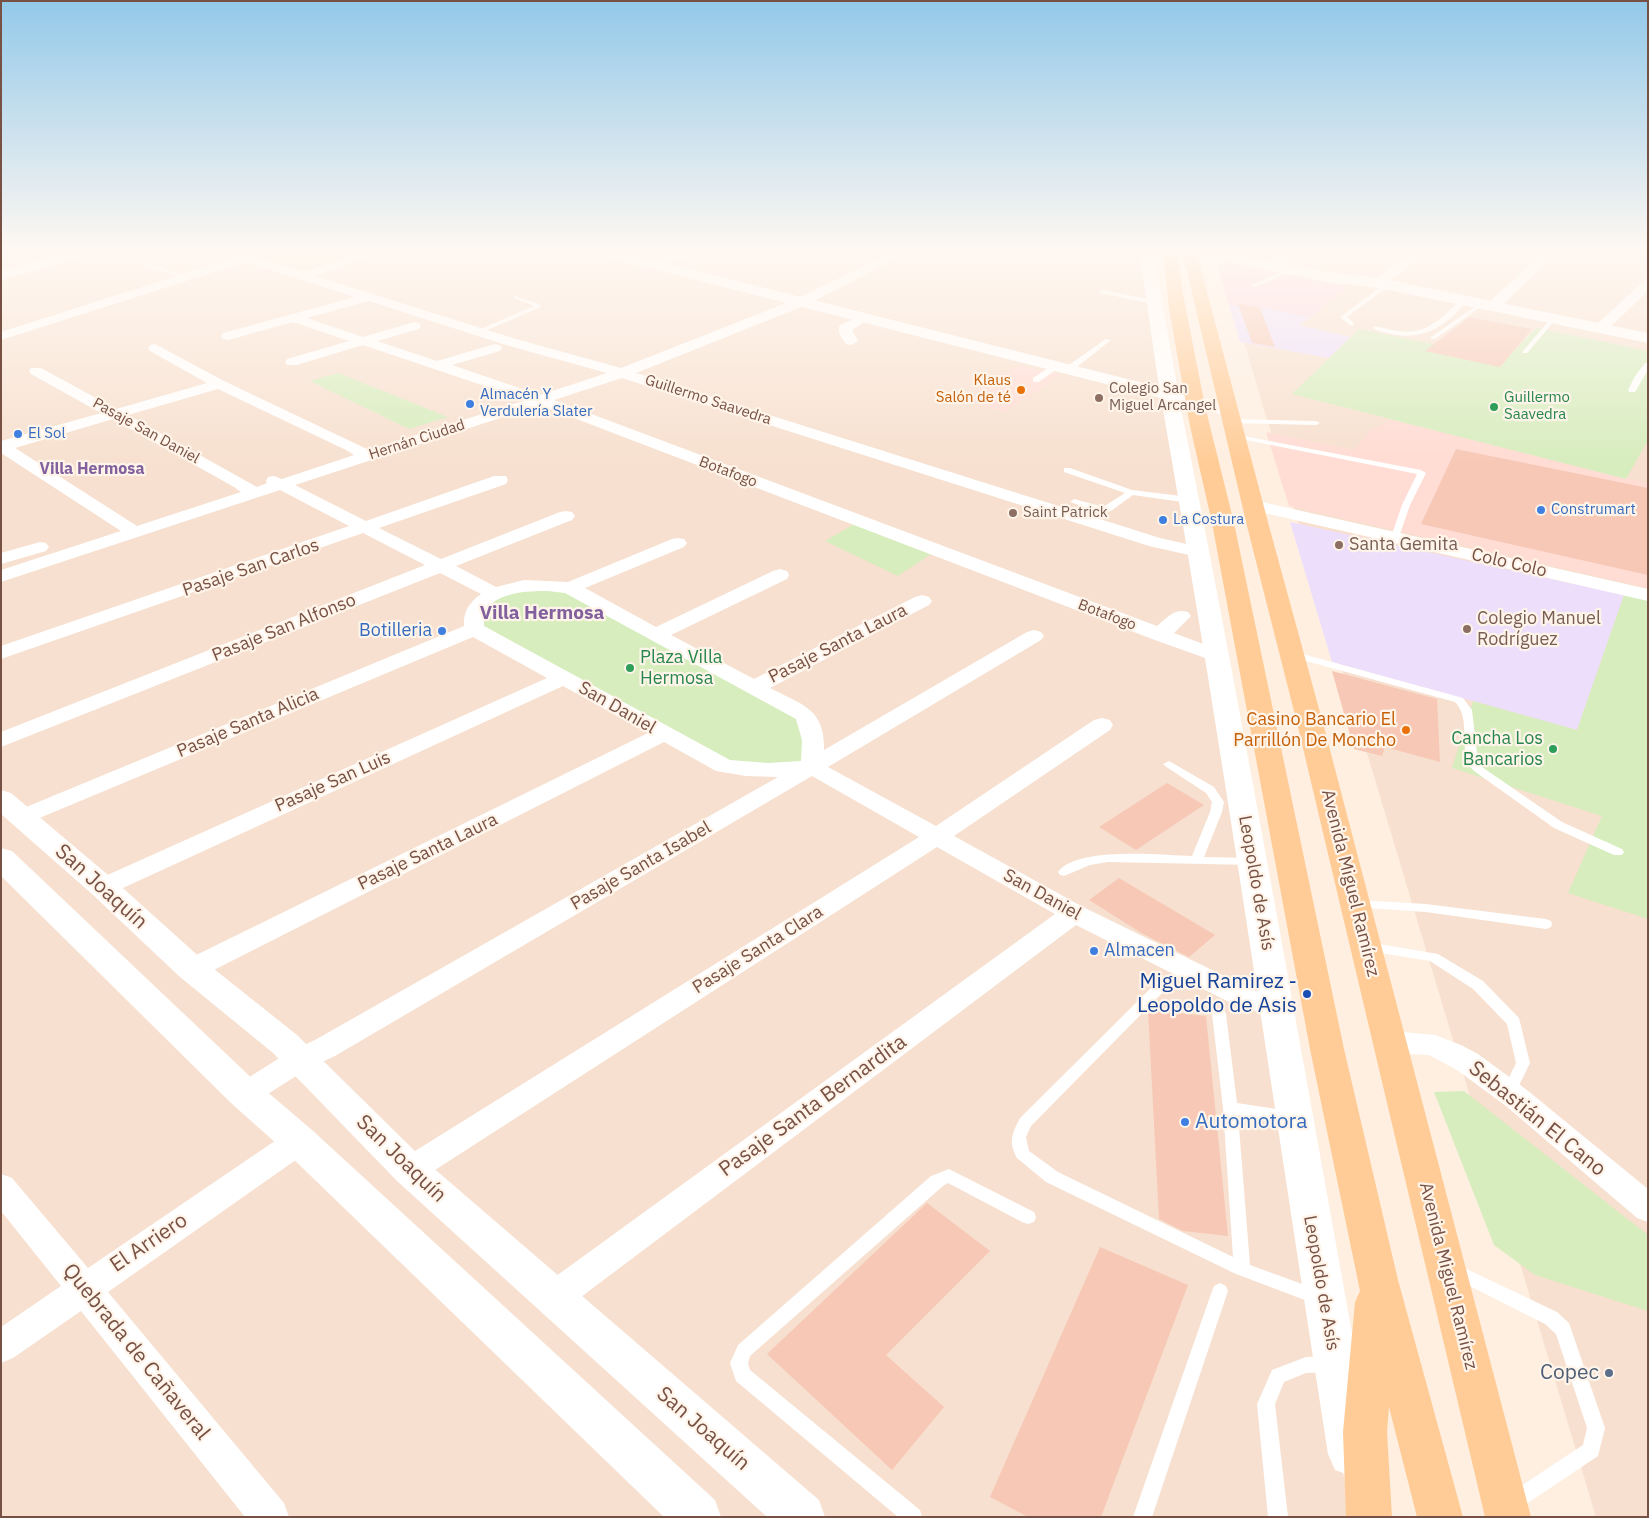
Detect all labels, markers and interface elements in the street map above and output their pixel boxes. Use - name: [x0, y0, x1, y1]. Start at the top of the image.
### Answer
- street label: Guillermo Saavedra: [643, 371, 773, 429]
- place label: Klaus Salón de té: [936, 372, 1011, 407]
- place label: Colegio San Miguel Arcangel: [1109, 380, 1216, 415]
- marker: Klaus Salón de té: [1015, 384, 1027, 396]
- place label: Almacén Y Verdulería Slater: [480, 386, 592, 421]
- place label: Guillermo Saavedra: [1504, 389, 1570, 424]
- marker: Colegio San Miguel Arcangel: [1093, 392, 1105, 404]
- street label: Pasaje San Daniel: [89, 394, 203, 468]
- marker: Almacén Y Verdulería Slater: [464, 398, 476, 410]
- marker: Guillermo Saavedra: [1488, 401, 1500, 413]
- street label: Hernán Ciudad: [367, 416, 467, 464]
- place label: El Sol: [28, 425, 66, 443]
- marker: El Sol: [12, 428, 24, 440]
- street label: Botafogo: [696, 453, 760, 491]
- district label: Villa Hermosa: [40, 459, 144, 479]
- place label: Construmart: [1551, 501, 1636, 519]
- place label: Saint Patrick: [1023, 504, 1108, 522]
- marker: Construmart: [1535, 504, 1547, 516]
- marker: Saint Patrick: [1007, 507, 1019, 519]
- place label: La Costura: [1173, 511, 1244, 529]
- marker: La Costura: [1157, 514, 1169, 526]
- place label: Santa Gemita: [1349, 534, 1458, 556]
- street label: Pasaje San Carlos: [180, 535, 322, 601]
- marker: Santa Gemita: [1333, 539, 1345, 551]
- street label: Colo Colo: [1469, 544, 1549, 582]
- street label: Pasaje San Alfonso: [209, 589, 359, 667]
- street label: Botafogo: [1075, 596, 1139, 634]
- street label: Pasaje Santa Laura: [765, 600, 911, 688]
- district label: Villa Hermosa: [480, 603, 604, 625]
- place label: Colegio Manuel Rodríguez: [1477, 608, 1601, 650]
- place label: Botilleria: [359, 620, 432, 642]
- marker: Colegio Manuel Rodríguez: [1461, 623, 1473, 635]
- marker: Botilleria: [436, 625, 448, 637]
- place label: Plaza Villa Hermosa: [640, 647, 722, 690]
- marker: Plaza Villa Hermosa: [624, 662, 636, 674]
- street label: San Daniel: [574, 677, 660, 739]
- street label: Pasaje Santa Alicia: [174, 683, 322, 763]
- place label: Casino Bancario El Parrillón De Moncho: [1233, 709, 1396, 752]
- marker: Casino Bancario El Parrillón De Moncho: [1400, 724, 1412, 736]
- place label: Cancha Los Bancarios: [1451, 728, 1543, 771]
- marker: Cancha Los Bancarios: [1547, 743, 1559, 755]
- street label: Pasaje San Luis: [272, 747, 394, 817]
- street label: Avenida Miguel Ramírez: [1316, 787, 1384, 979]
- street label: Pasaje Santa Laura: [355, 809, 501, 895]
- street label: Leopoldo de Asís: [1233, 814, 1279, 952]
- street label: Pasaje Santa Isabel: [567, 817, 715, 915]
- street label: San Joaquín: [50, 839, 152, 935]
- street label: San Daniel: [999, 865, 1085, 925]
- street label: Pasaje Santa Clara: [689, 901, 827, 999]
- place label: Almacen: [1104, 940, 1175, 962]
- marker: Almacen: [1088, 945, 1100, 957]
- place label: Miguel Ramirez - Leopoldo de Asis: [1137, 969, 1297, 1019]
- marker: Miguel Ramirez - Leopoldo de Asis: [1301, 988, 1313, 1000]
- street label: Pasaje Santa Bernardita: [714, 1030, 912, 1182]
- street label: Sebastián El Cano: [1463, 1056, 1611, 1182]
- place label: Automotora: [1195, 1109, 1307, 1135]
- street label: San Joaquín: [351, 1110, 451, 1208]
- marker: Automotora: [1179, 1116, 1191, 1128]
- street label: Avenida Miguel Ramírez: [1414, 1180, 1482, 1372]
- street label: El Arriero: [106, 1208, 192, 1278]
- street label: Leopoldo de Asís: [1298, 1214, 1344, 1352]
- street label: Quebrada de Cañaveral: [57, 1259, 215, 1445]
- place label: Copec: [1540, 1360, 1599, 1386]
- marker: Copec: [1603, 1367, 1615, 1379]
- street label: San Joaquín: [651, 1382, 755, 1476]

